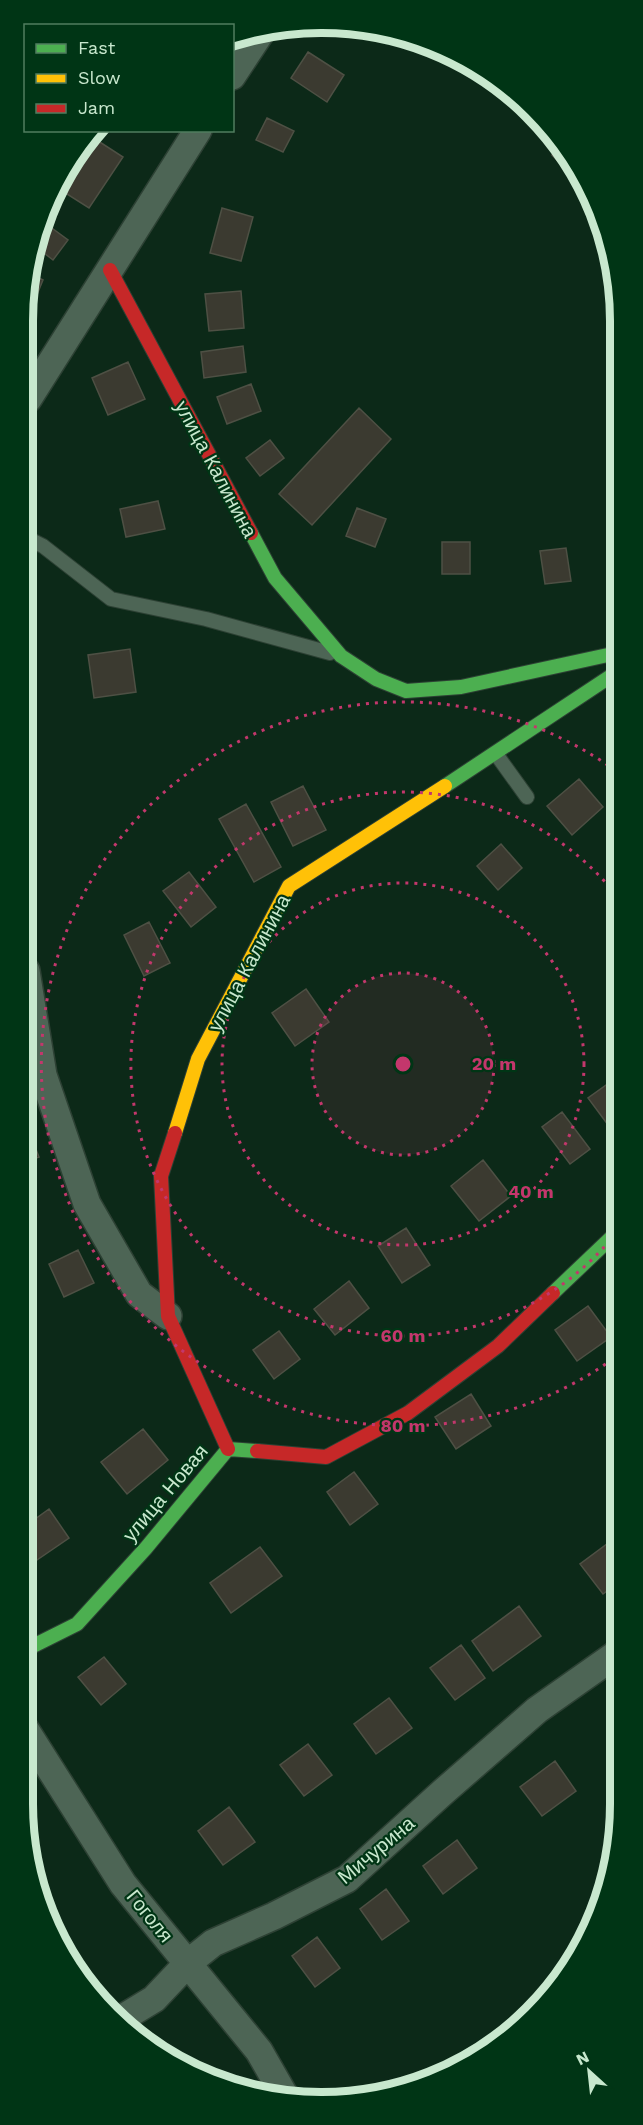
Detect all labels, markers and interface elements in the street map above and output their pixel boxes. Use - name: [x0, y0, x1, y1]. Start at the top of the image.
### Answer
- legend: [24, 24, 234, 132]
- text: Fast: [78, 37, 116, 58]
- text: Slow: [78, 67, 121, 88]
- text: Jam: [78, 97, 115, 118]
- street label: улица Калинина: [170, 396, 263, 542]
- street label: улица Калинина: [203, 890, 296, 1036]
- text: 20 m: [472, 1053, 516, 1074]
- centre of rings: [393, 1054, 413, 1074]
- text: 40 m: [508, 1181, 554, 1202]
- text: 60 m: [381, 1325, 425, 1346]
- text: 80 m: [381, 1415, 425, 1436]
- street label: улица Новая: [117, 1439, 213, 1547]
- street label: Мичурина: [333, 1811, 420, 1889]
- street label: Гоголя: [122, 1885, 178, 1947]
- north arrow: [559, 2041, 619, 2101]
- text: N: [573, 2047, 592, 2069]

